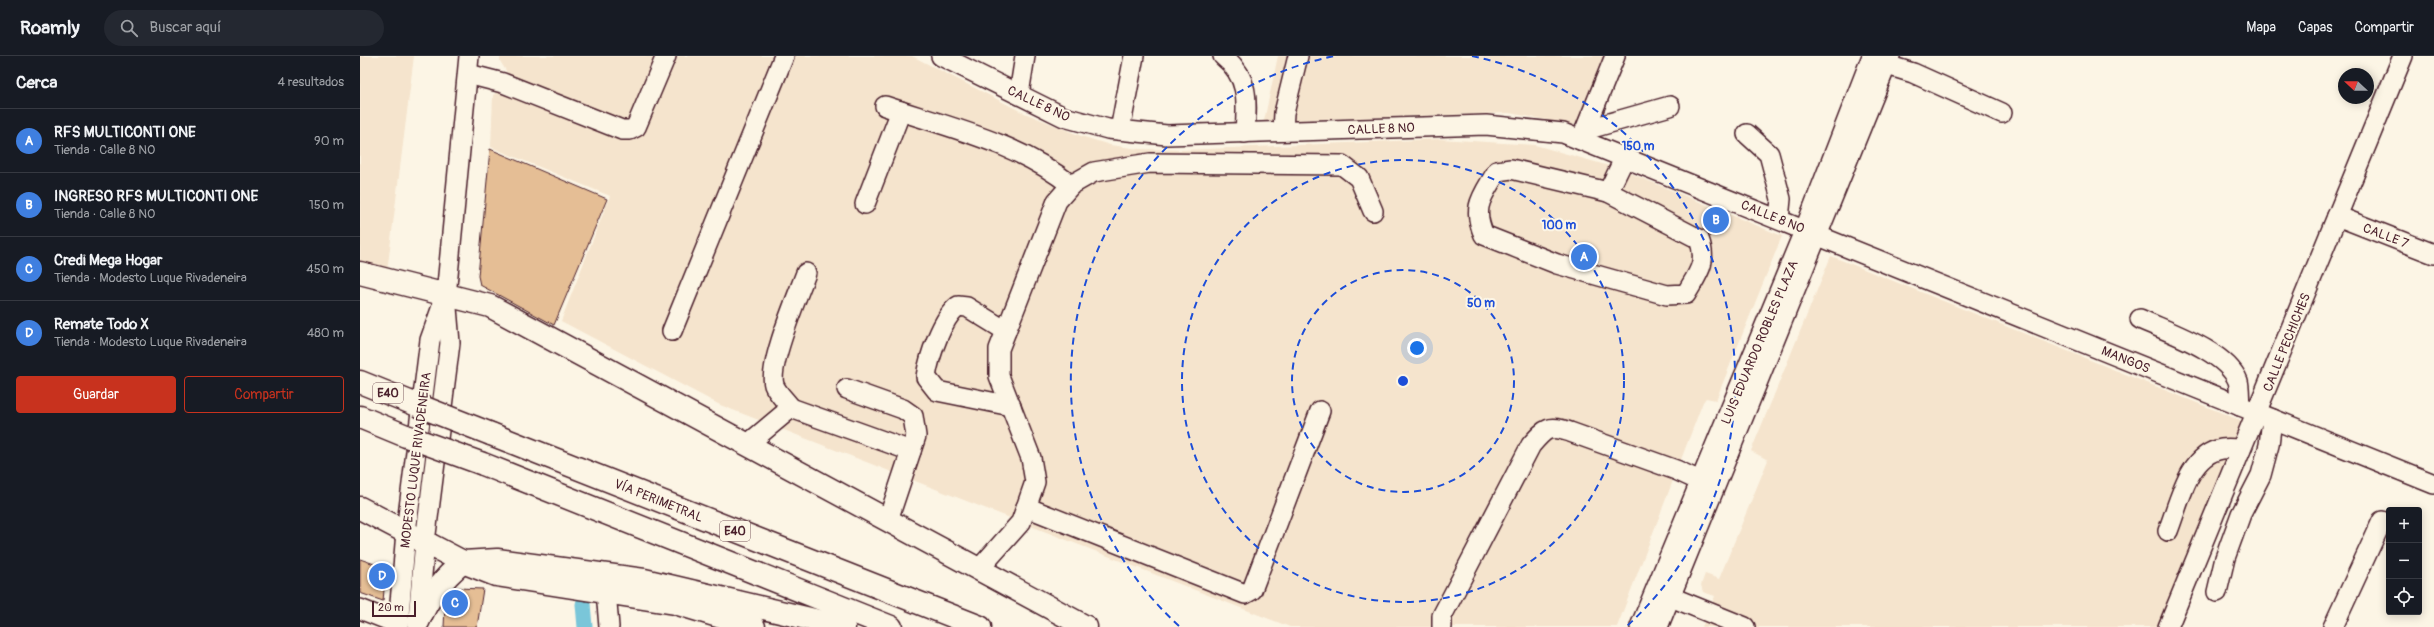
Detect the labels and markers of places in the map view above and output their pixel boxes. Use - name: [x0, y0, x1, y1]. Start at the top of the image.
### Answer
- pin: B: [1703, 205, 1729, 235]
- pin: A: [1571, 242, 1597, 272]
- centre of rings: [1396, 374, 1410, 388]
- pin: D: [369, 561, 395, 591]
- pin: C: [442, 588, 468, 618]

